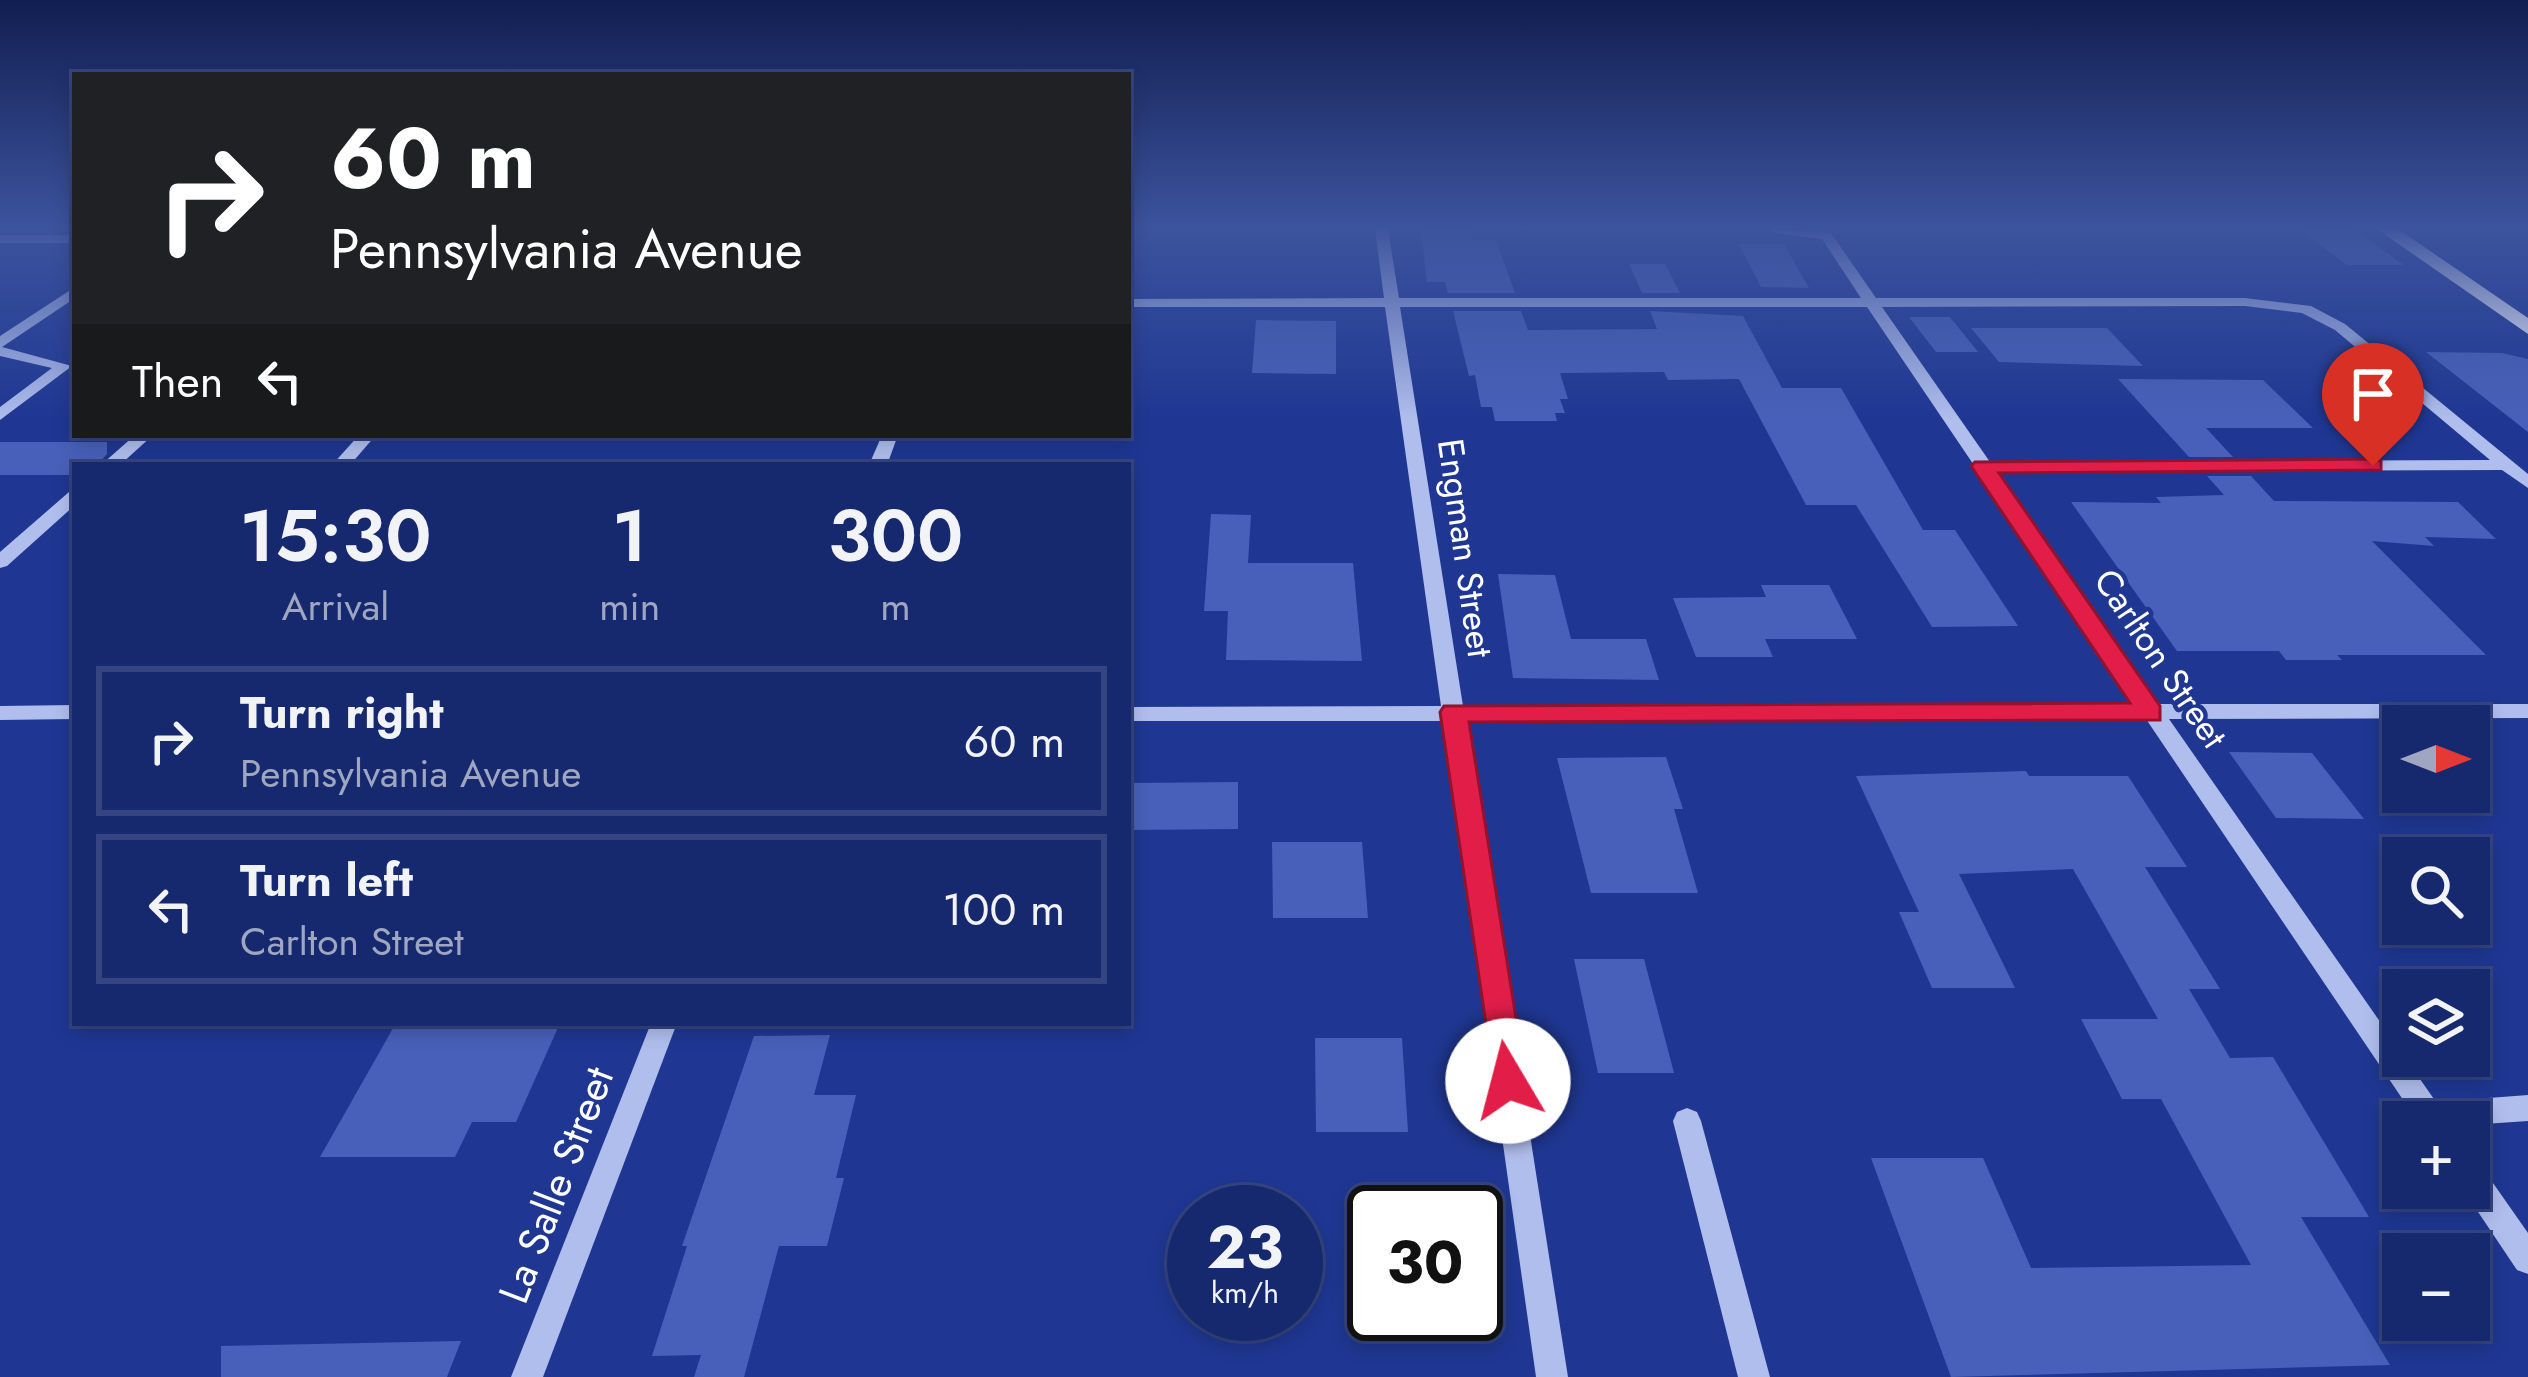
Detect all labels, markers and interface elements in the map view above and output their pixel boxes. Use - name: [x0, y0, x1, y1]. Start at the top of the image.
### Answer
- text: 60 m: [330, 98, 536, 220]
- icon: right: [132, 120, 288, 276]
- text: Pennsylvania Avenue: [330, 210, 803, 288]
- pin: [2322, 343, 2424, 466]
- icon: left: [247, 348, 313, 414]
- text: Then: [132, 349, 223, 414]
- icon: arrive: [2340, 361, 2406, 427]
- street label: Engman Street: [1425, 435, 1507, 661]
- text: 15:30: [240, 484, 432, 588]
- text: 1: [612, 484, 647, 588]
- text: 300: [828, 484, 963, 588]
- street label: Carlton Street: [2082, 558, 2240, 758]
- text: Arrival: [282, 578, 389, 635]
- text: min: [599, 578, 660, 635]
- text: m: [880, 578, 911, 635]
- text: Turn right: [240, 680, 444, 745]
- north arrow: [2382, 705, 2490, 813]
- map controls: [2382, 705, 2490, 1341]
- icon: right: [138, 708, 204, 774]
- text: 60 m: [963, 709, 1065, 774]
- text: Pennsylvania Avenue: [240, 745, 581, 802]
- button: search: [2382, 837, 2490, 945]
- text: Turn left: [240, 848, 413, 913]
- icon: left: [138, 876, 204, 942]
- text: 100 m: [942, 877, 1065, 942]
- text: Carlton Street: [240, 913, 464, 970]
- button: layers: [2382, 969, 2490, 1077]
- position arrow: [1445, 1018, 1571, 1144]
- street label: La Salle Street: [483, 1058, 629, 1312]
- button: +: [2382, 1101, 2490, 1209]
- speed limit sign: 30: [1347, 1185, 1503, 1341]
- text: 23: [1207, 1204, 1283, 1291]
- button: −: [2382, 1233, 2490, 1341]
- text: km/h: [1211, 1271, 1279, 1314]

